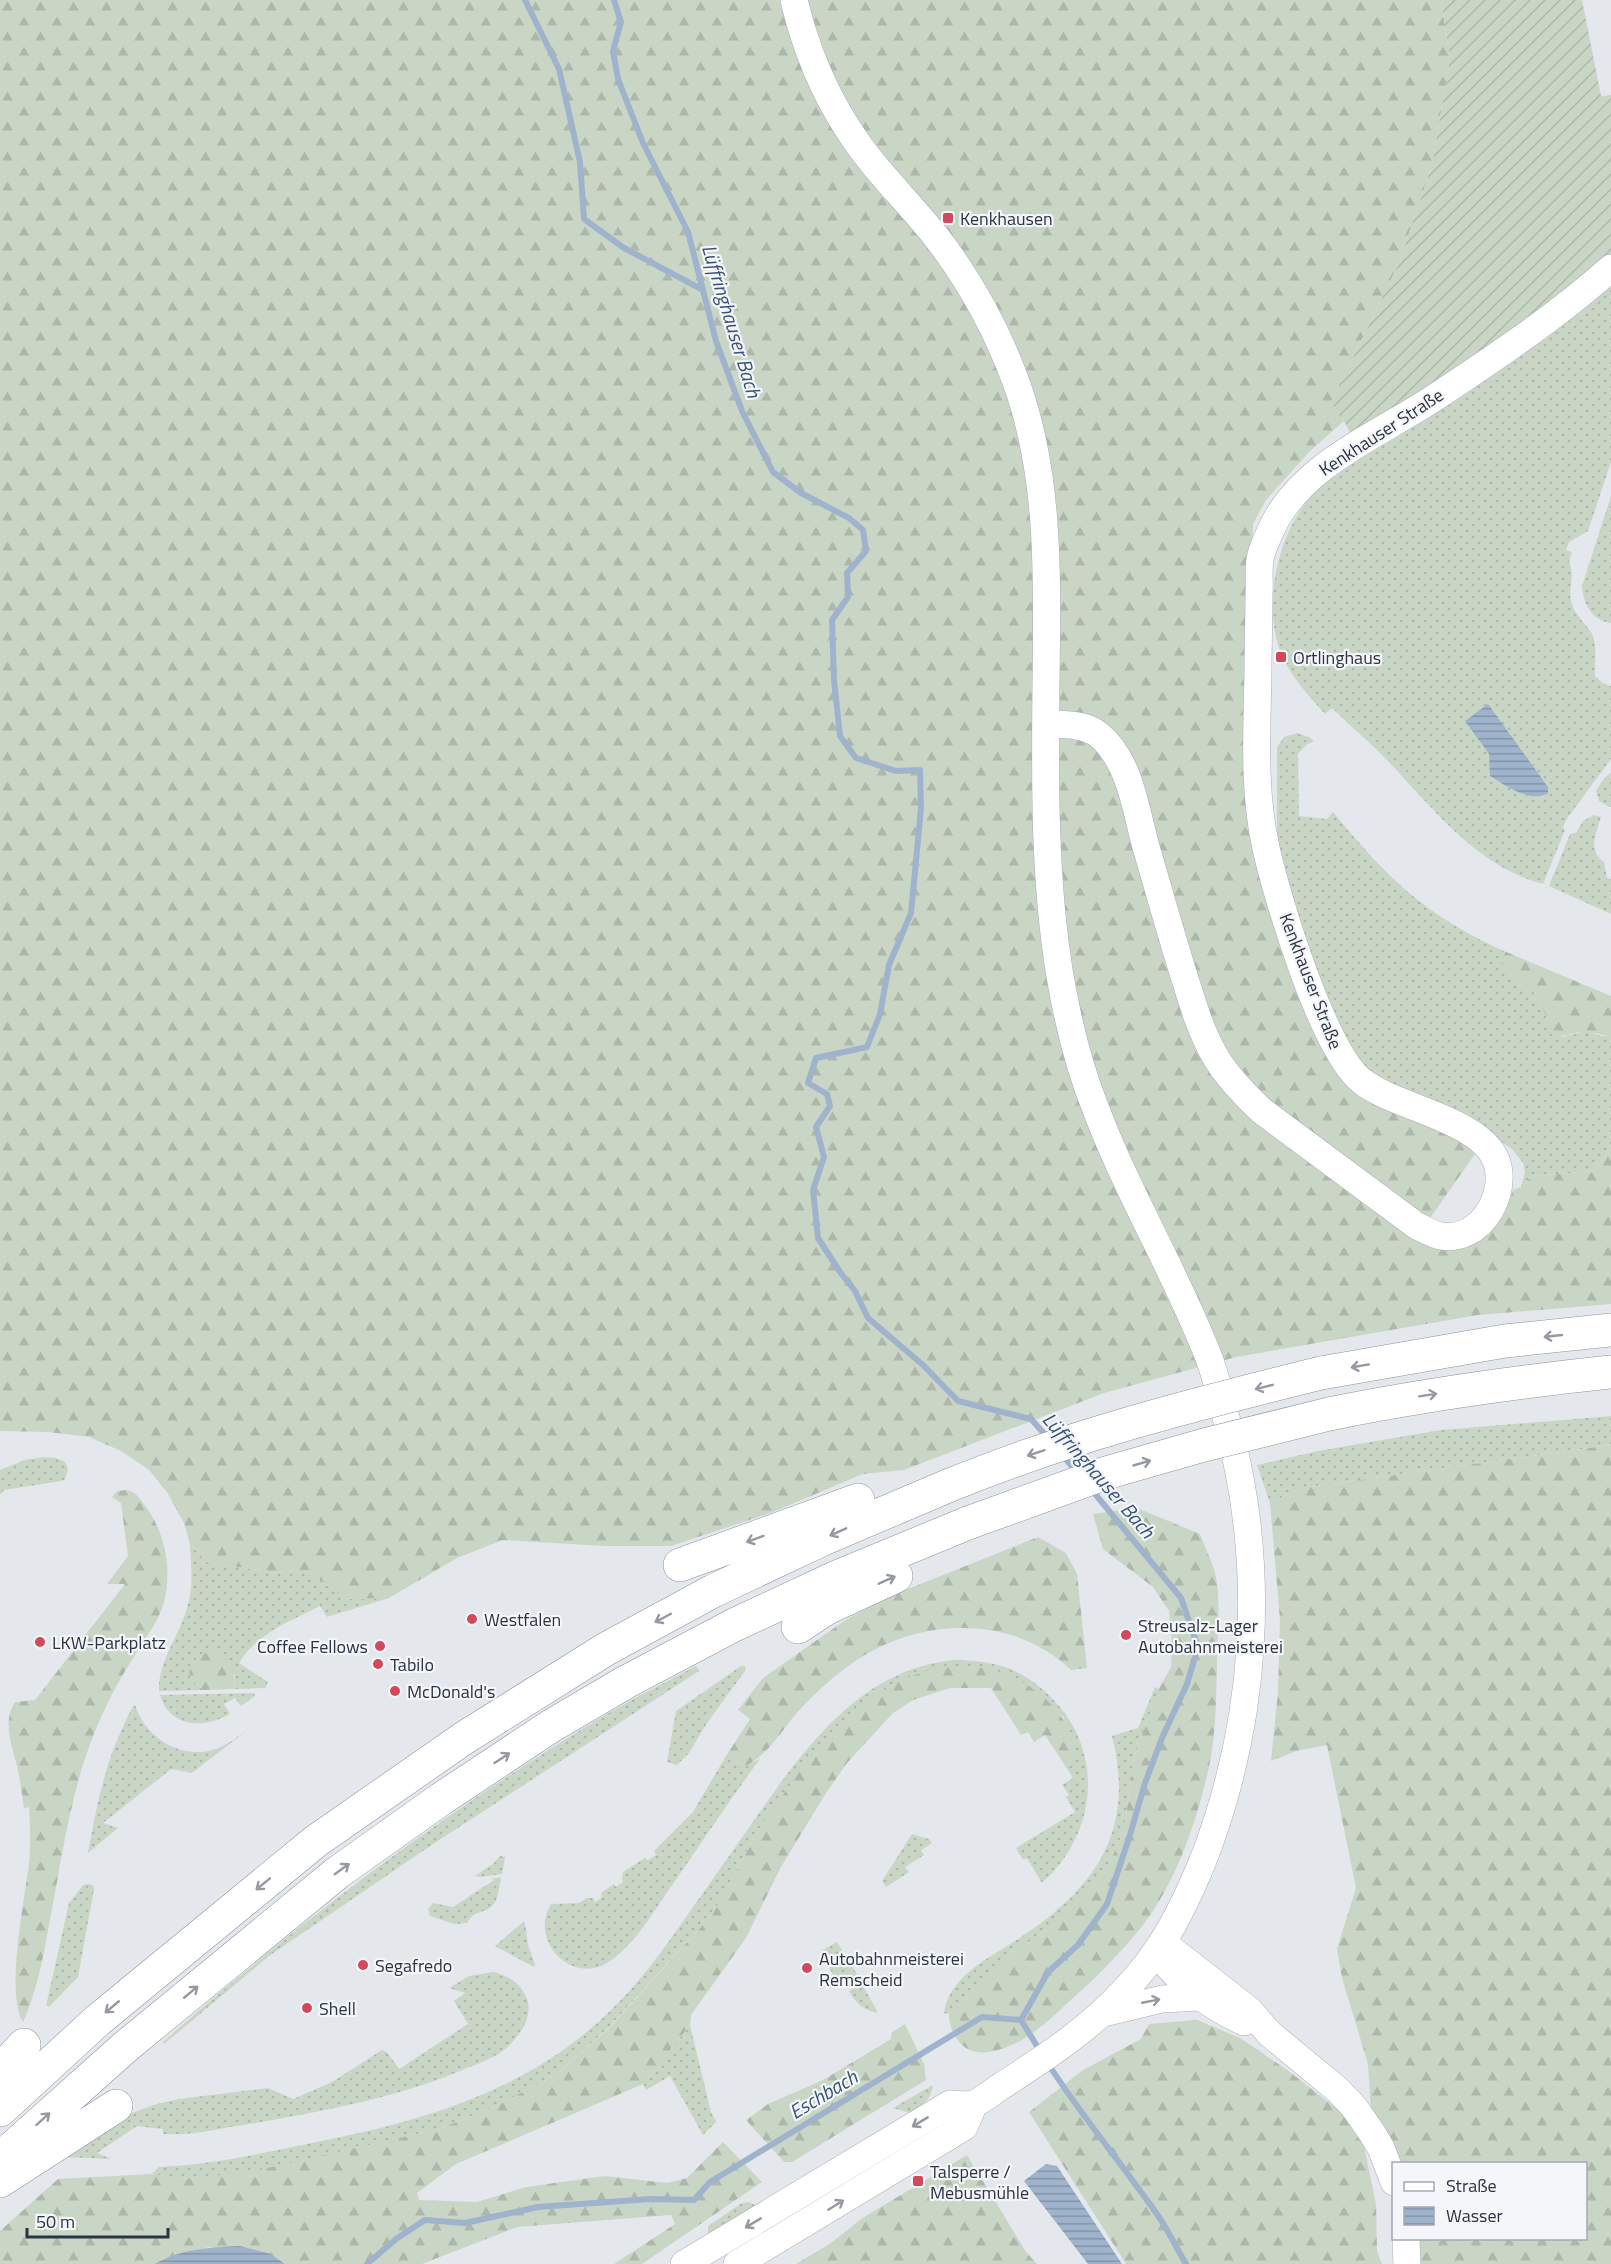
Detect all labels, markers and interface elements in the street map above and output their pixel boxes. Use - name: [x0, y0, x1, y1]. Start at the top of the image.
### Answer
- place label: Kenkhausen: [960, 205, 1053, 232]
- marker: Kenkhausen: [941, 211, 955, 225]
- water label: Lüffringhauser Bach: [694, 241, 770, 402]
- street label: Kenkhauser Straße: [1313, 382, 1449, 482]
- place label: Ortlinghaus: [1293, 644, 1381, 671]
- marker: Ortlinghaus: [1274, 650, 1288, 664]
- street label: Kenkhauser Straße: [1273, 909, 1349, 1053]
- one-way arrow: [1543, 1331, 1563, 1342]
- one-way arrow: [1351, 1361, 1371, 1372]
- one-way arrow: [1255, 1382, 1274, 1394]
- one-way arrow: [1417, 1389, 1437, 1400]
- water label: Lüffringhauser Bach: [1035, 1405, 1163, 1546]
- one-way arrow: [1027, 1448, 1046, 1459]
- one-way arrow: [1132, 1457, 1151, 1468]
- one-way arrow: [829, 1527, 847, 1538]
- one-way arrow: [746, 1535, 764, 1546]
- one-way arrow: [877, 1574, 896, 1585]
- place label: Westfalen: [484, 1606, 561, 1633]
- marker: Westfalen: [465, 1612, 479, 1626]
- one-way arrow: [655, 1612, 672, 1624]
- place label: Streusalz-Lager Autobahnmeisterei: [1138, 1612, 1283, 1660]
- marker: Streusalz-Lager Autobahnmeisterei: [1119, 1628, 1133, 1642]
- place label: LKW-Parkplatz: [52, 1629, 166, 1656]
- place label: Coffee Fellows: [257, 1633, 368, 1660]
- marker: LKW-Parkplatz: [33, 1635, 47, 1649]
- marker: Coffee Fellows: [373, 1639, 387, 1653]
- place label: Tabilo: [390, 1651, 434, 1678]
- marker: Tabilo: [371, 1657, 385, 1671]
- place label: McDonald's: [407, 1678, 495, 1705]
- marker: McDonald's: [388, 1684, 402, 1698]
- one-way arrow: [494, 1752, 510, 1764]
- one-way arrow: [334, 1863, 350, 1875]
- one-way arrow: [255, 1877, 271, 1890]
- place label: Autobahnmeisterei Remscheid: [819, 1945, 964, 1993]
- place label: Segafredo: [375, 1952, 452, 1979]
- marker: Segafredo: [356, 1958, 370, 1972]
- marker: Autobahnmeisterei Remscheid: [800, 1961, 814, 1975]
- one-way arrow: [183, 1985, 198, 1999]
- place label: Shell: [319, 1995, 356, 2022]
- one-way arrow: [1141, 1995, 1160, 2006]
- one-way arrow: [104, 2001, 120, 2014]
- marker: Shell: [300, 2001, 314, 2015]
- water label: Eschbach: [783, 2061, 864, 2127]
- one-way arrow: [35, 2113, 51, 2126]
- one-way arrow: [912, 2117, 929, 2129]
- place label: Talsperre / Mebusmühle: [930, 2158, 1029, 2206]
- legend: [1392, 2162, 1587, 2240]
- text: Straße: [1446, 2172, 1497, 2199]
- marker: Talsperre / Mebusmühle: [911, 2174, 925, 2188]
- one-way arrow: [827, 2199, 844, 2211]
- scale bar: [27, 2201, 168, 2239]
- text: Wasser: [1446, 2202, 1503, 2229]
- text: 50 m: [36, 2208, 75, 2235]
- one-way arrow: [745, 2217, 762, 2229]

